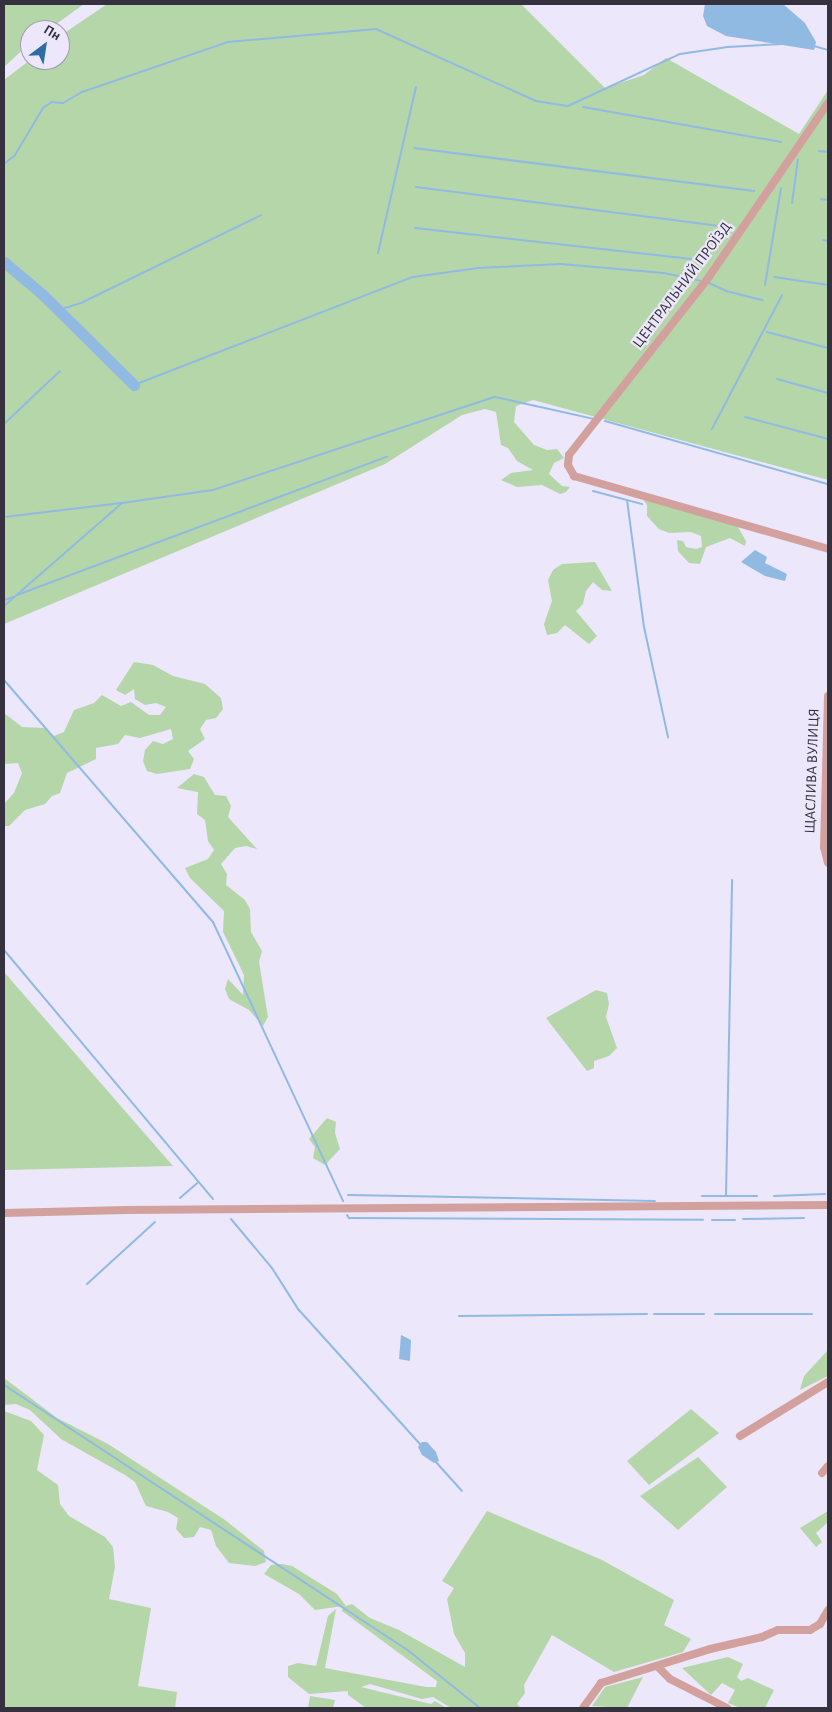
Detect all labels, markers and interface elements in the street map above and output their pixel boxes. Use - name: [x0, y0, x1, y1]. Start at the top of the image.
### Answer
- north arrow: [20, 20, 70, 70]
- text: Пн: [41, 23, 63, 43]
- street label: ЦЕНТРАЛЬНИЙ ПРОЇЗД: [629, 219, 735, 351]
- street label: ЩАСЛИВА ВУЛИЦЯ: [801, 708, 823, 834]

